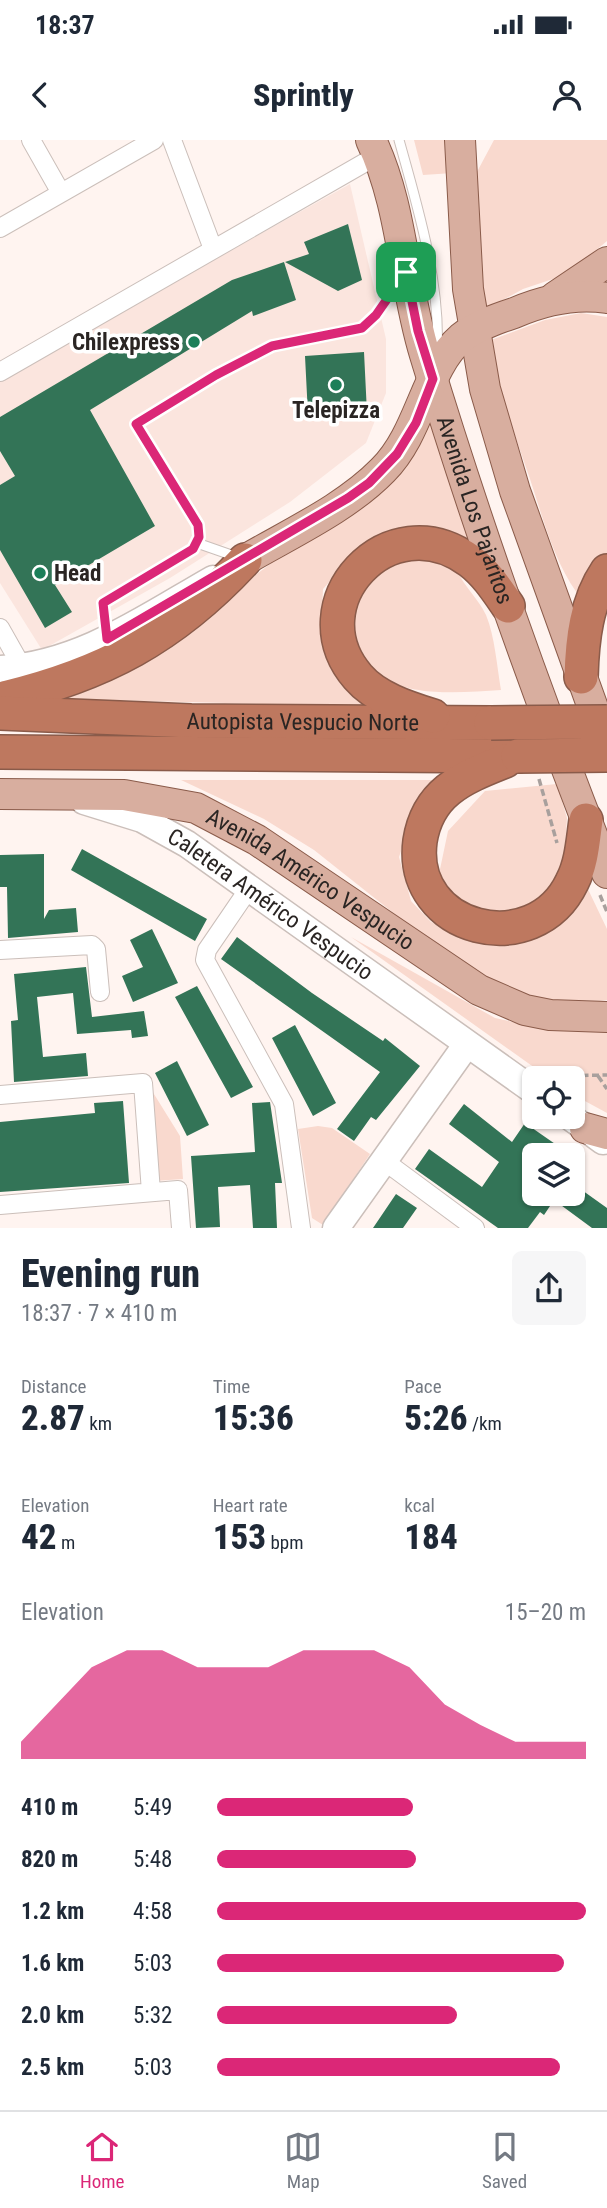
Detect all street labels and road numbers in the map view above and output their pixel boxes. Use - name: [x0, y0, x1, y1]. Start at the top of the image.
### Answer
- street label: Avenida Los Pajaritos: [431, 413, 518, 608]
- street label: Autopista Vespucio Norte: [186, 708, 419, 737]
- street label: Avenida Américo Vespucio: [202, 803, 419, 956]
- street label: Caletera Américo Vespucio: [163, 823, 378, 986]

